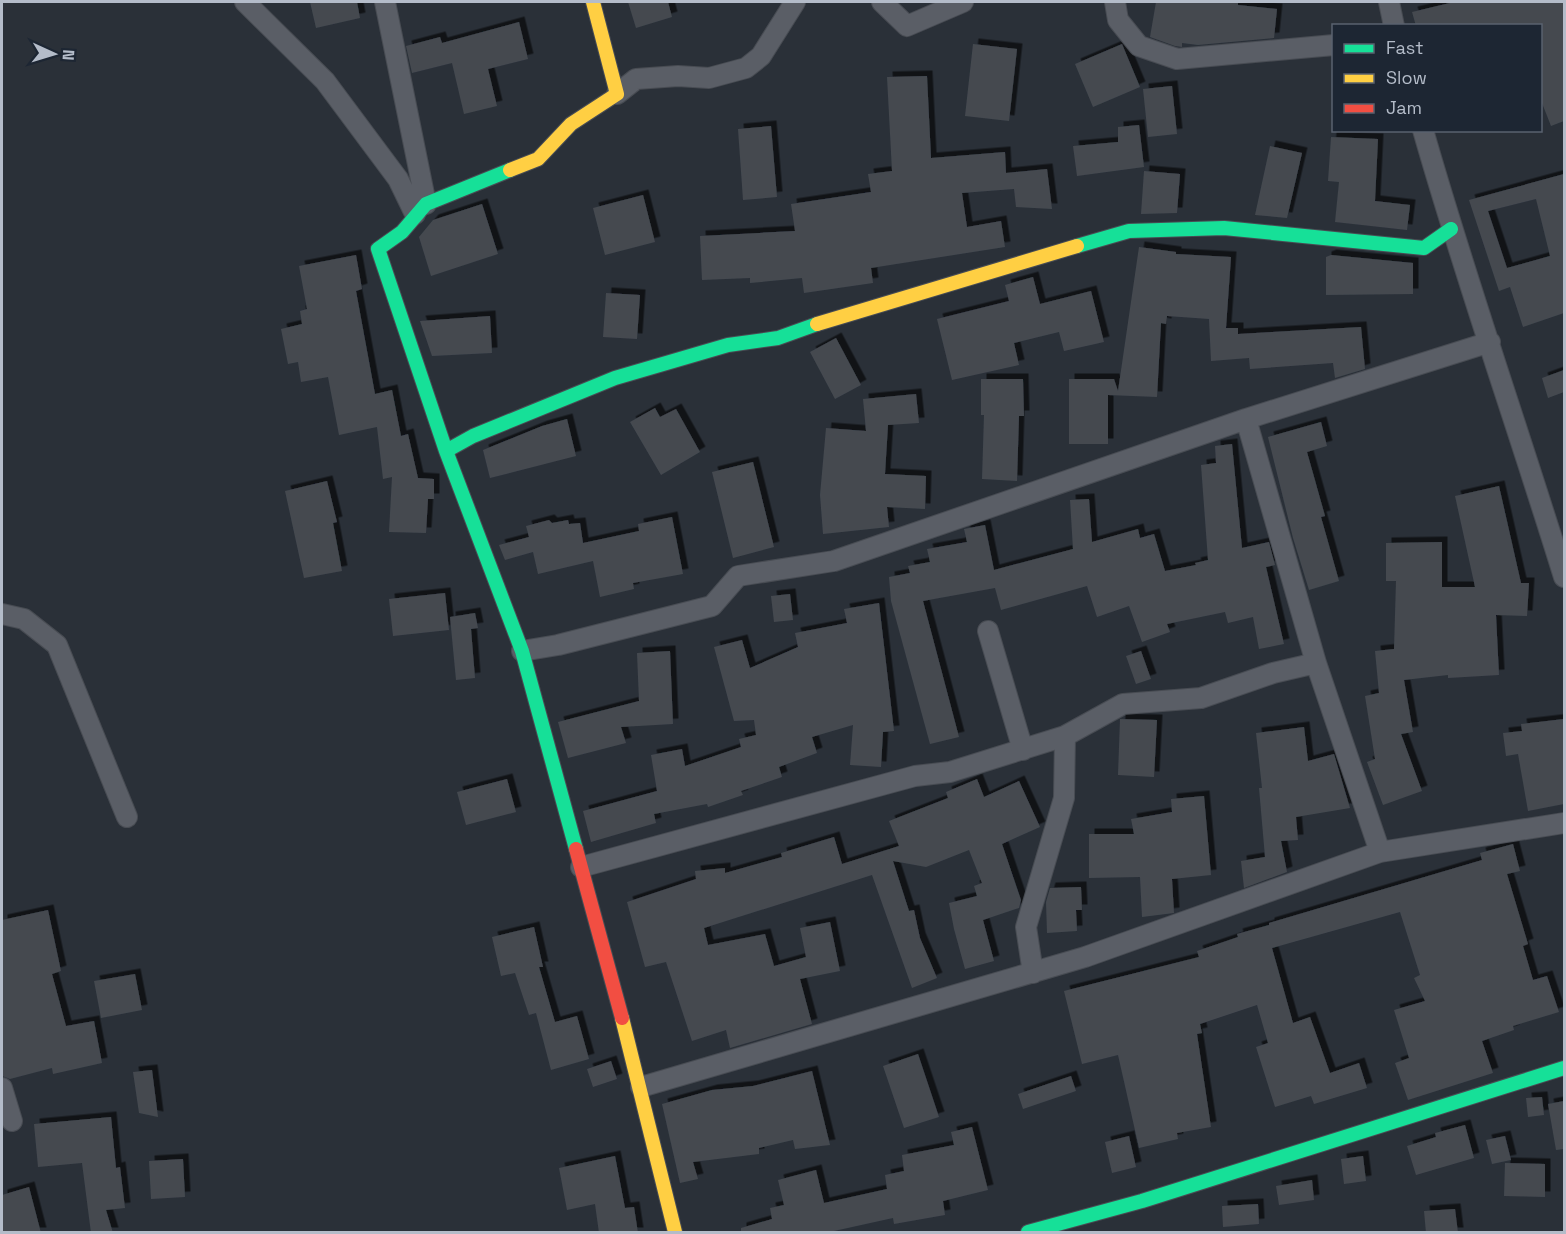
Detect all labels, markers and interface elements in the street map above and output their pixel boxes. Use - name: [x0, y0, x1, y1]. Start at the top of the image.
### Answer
- north arrow: [24, 24, 84, 84]
- legend: [1332, 24, 1542, 132]
- text: Fast: [1386, 36, 1423, 59]
- text: N: [58, 49, 79, 61]
- text: Slow: [1386, 66, 1427, 89]
- text: Jam: [1386, 96, 1422, 119]

